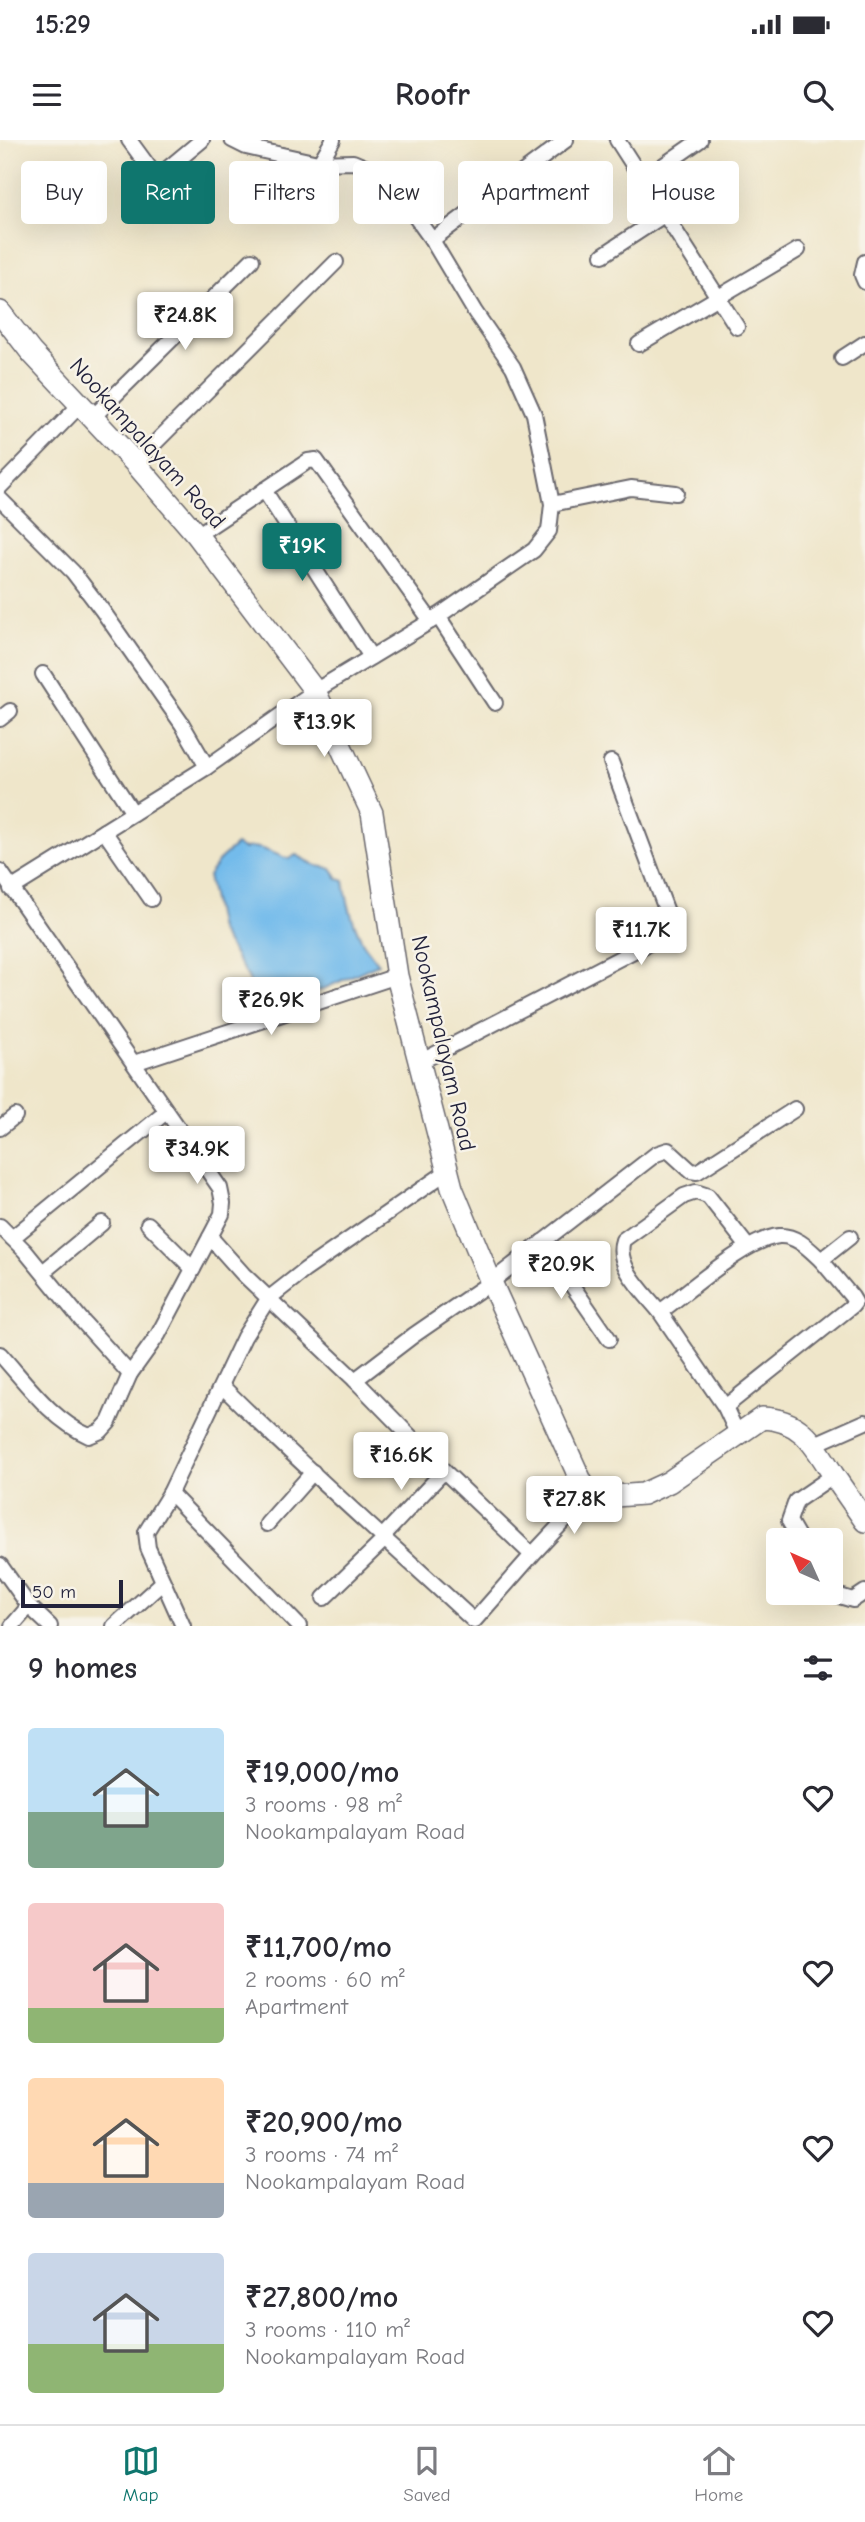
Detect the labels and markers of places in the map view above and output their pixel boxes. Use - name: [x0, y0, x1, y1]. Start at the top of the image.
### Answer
- pin: ₹24.8K: [128, 292, 242, 352]
- pin: ₹19K: [261, 524, 343, 583]
- pin: ₹13.9K: [267, 700, 381, 759]
- pin: ₹11.7K: [584, 908, 698, 967]
- pin: ₹26.9K: [214, 978, 328, 1037]
- pin: ₹34.9K: [140, 1126, 254, 1186]
- pin: ₹20.9K: [504, 1242, 618, 1301]
- pin: ₹16.6K: [344, 1432, 458, 1492]
- pin: ₹27.8K: [517, 1476, 631, 1536]

